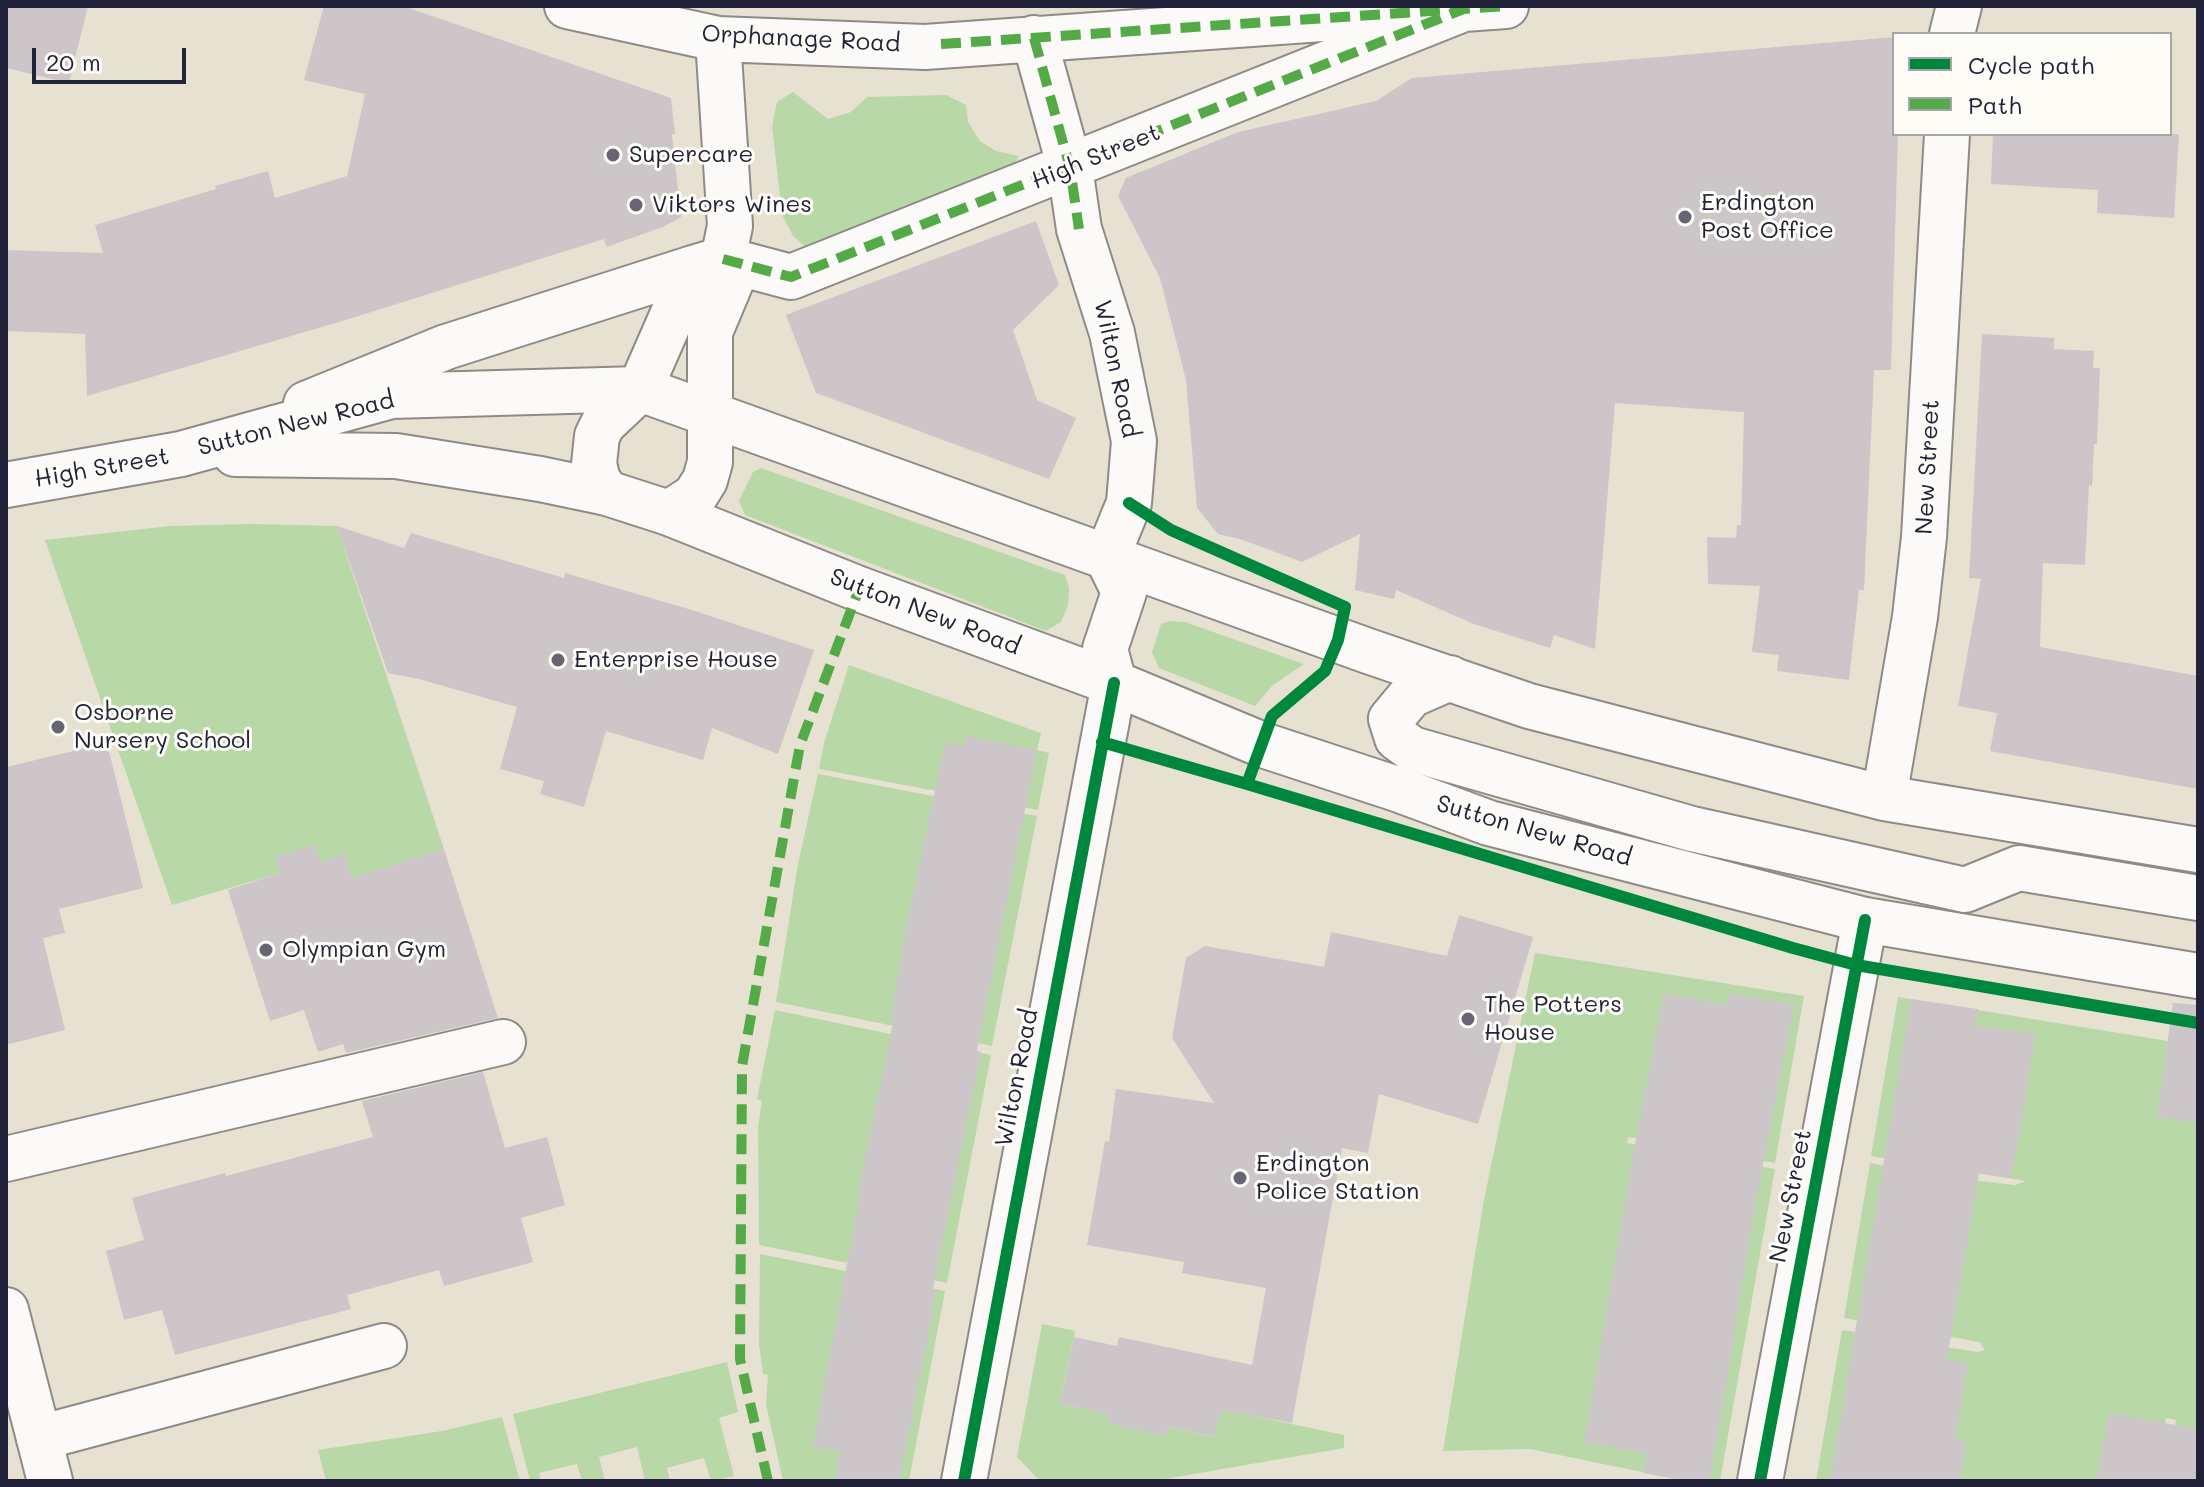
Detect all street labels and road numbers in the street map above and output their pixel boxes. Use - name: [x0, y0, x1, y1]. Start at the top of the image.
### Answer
- street label: Orphanage Road: [701, 19, 901, 59]
- street label: High Street: [1028, 118, 1164, 196]
- street label: Wilton Road: [1087, 298, 1145, 440]
- street label: Sutton New Road: [195, 386, 397, 462]
- street label: New Street: [1910, 399, 1946, 535]
- street label: High Street: [33, 442, 171, 494]
- street label: Sutton New Road: [826, 562, 1024, 662]
- street label: Sutton New Road: [1433, 789, 1635, 873]
- street label: Wilton Road: [990, 1007, 1044, 1149]
- street label: New Street: [1764, 1127, 1818, 1265]

